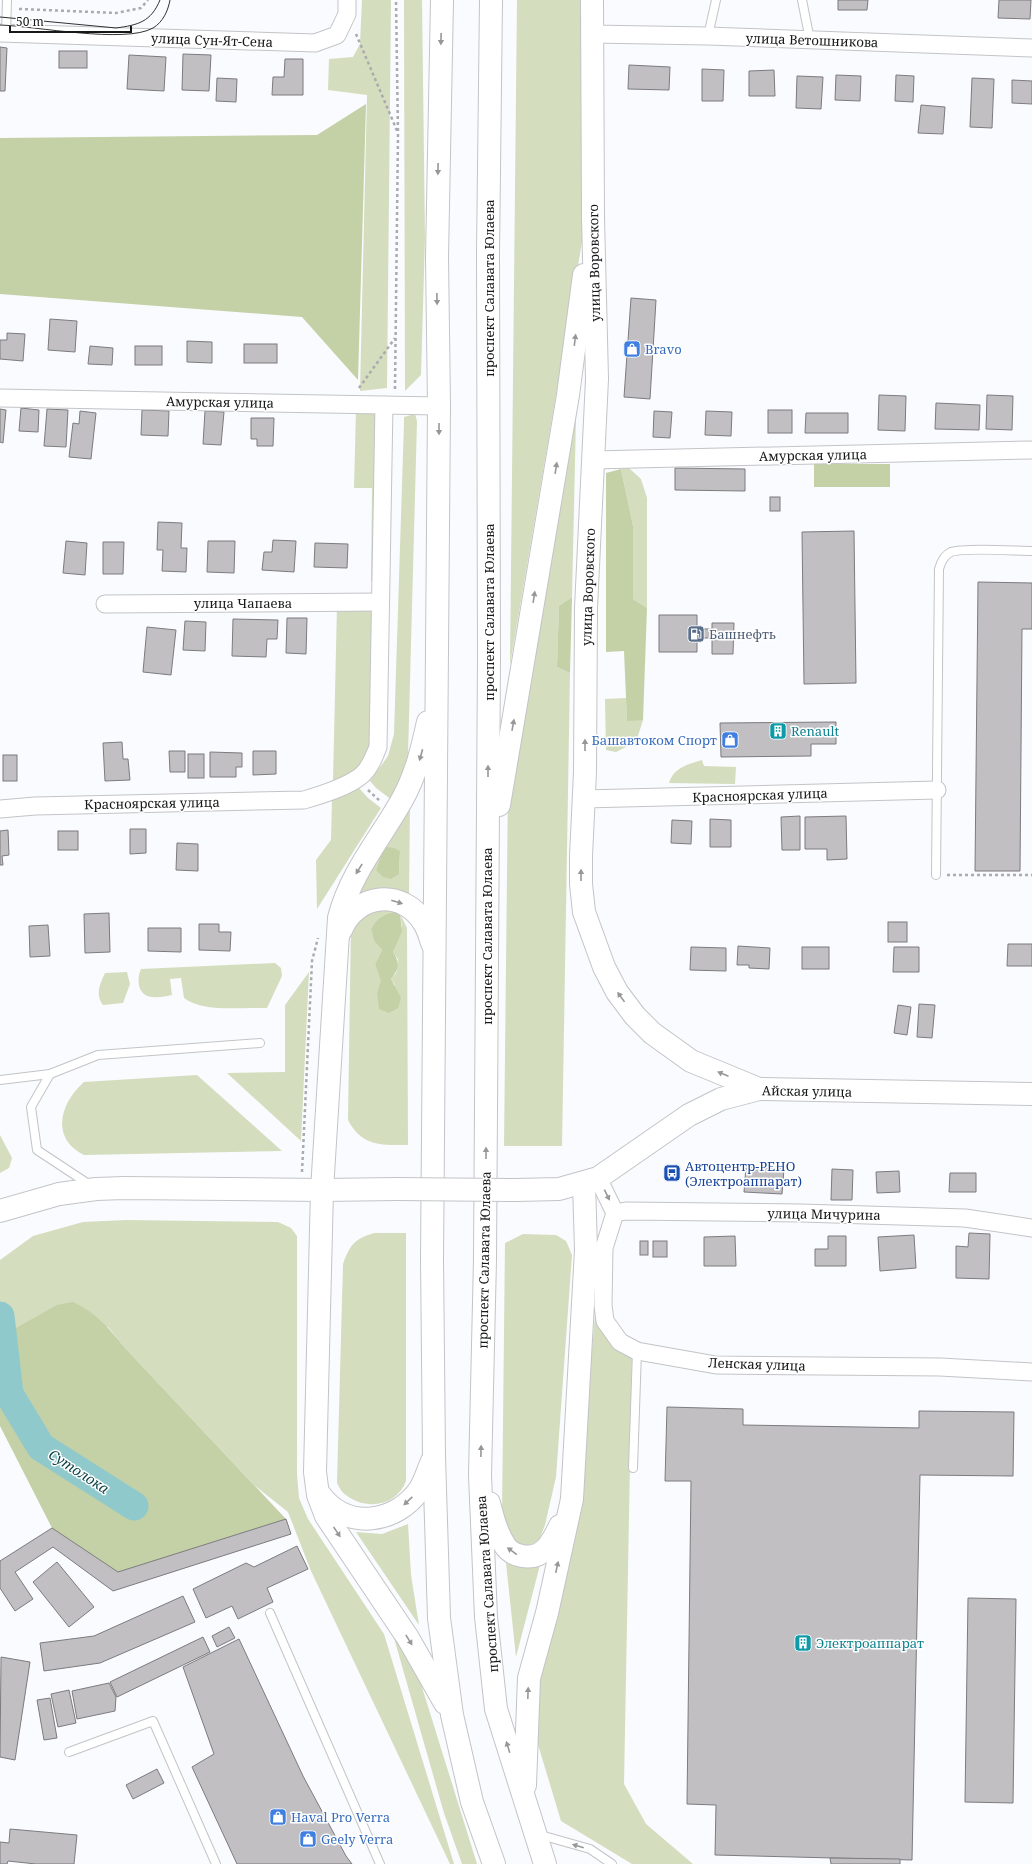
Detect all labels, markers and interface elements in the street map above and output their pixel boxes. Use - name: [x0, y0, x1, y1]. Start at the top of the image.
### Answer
- scale bar: [10, 8, 131, 34]
- text: 50 m: [16, 13, 44, 30]
- street label: улица Сун-Ят-Сена: [151, 29, 273, 51]
- street label: улица Ветошникова: [745, 29, 879, 51]
- one-way arrow: [438, 33, 444, 46]
- one-way arrow: [435, 163, 442, 175]
- street label: проспект Салавата Юлаева: [480, 199, 498, 377]
- street label: улица Воровского: [584, 204, 604, 322]
- one-way arrow: [434, 293, 440, 306]
- one-way arrow: [572, 334, 578, 346]
- shop icon: Bravo: [622, 339, 642, 359]
- place label: Bravo: [645, 340, 682, 358]
- street label: Амурская улица: [166, 392, 274, 412]
- one-way arrow: [436, 423, 442, 436]
- street label: Амурская улица: [759, 445, 867, 465]
- one-way arrow: [553, 462, 559, 474]
- street label: проспект Салавата Юлаева: [480, 523, 498, 701]
- street label: улица Воровского: [577, 528, 599, 646]
- one-way arrow: [531, 590, 537, 603]
- street label: улица Чапаева: [194, 594, 292, 612]
- fuel station icon: Башнефть: [686, 624, 706, 644]
- place label: Башнефть: [709, 625, 776, 643]
- one-way arrow: [510, 719, 516, 731]
- building icon: Renault: [768, 721, 788, 741]
- place label: Renault: [791, 722, 839, 740]
- shop icon: Башавтоком Спорт: [720, 730, 740, 750]
- place label: Башавтоком Спорт: [592, 731, 717, 749]
- one-way arrow: [582, 738, 588, 751]
- one-way arrow: [417, 749, 423, 761]
- one-way arrow: [485, 764, 491, 777]
- street label: Красноярская улица: [692, 784, 828, 806]
- street label: Красноярская улица: [84, 793, 220, 813]
- street label: проспект Салавата Юлаева: [478, 847, 496, 1025]
- one-way arrow: [355, 864, 363, 874]
- one-way arrow: [578, 868, 584, 881]
- one-way arrow: [391, 899, 403, 905]
- one-way arrow: [617, 991, 625, 1002]
- one-way arrow: [717, 1071, 728, 1077]
- street label: Айская улица: [762, 1081, 852, 1101]
- one-way arrow: [483, 1146, 489, 1159]
- place label: Автоцентр-РЕНО (Электроаппарат): [685, 1157, 802, 1190]
- bus stop icon: Автоцентр-РЕНО (Электроаппарат): [662, 1163, 682, 1183]
- street label: проспект Салавата Юлаева: [473, 1171, 495, 1349]
- one-way arrow: [604, 1190, 610, 1201]
- street label: улица Мичурина: [767, 1204, 881, 1224]
- street label: Ленская улица: [708, 1353, 806, 1375]
- water label: Сутолока: [45, 1444, 113, 1498]
- one-way arrow: [477, 1445, 484, 1457]
- street label: проспект Салавата Юлаева: [472, 1495, 502, 1673]
- one-way arrow: [403, 1497, 413, 1506]
- one-way arrow: [333, 1527, 341, 1537]
- one-way arrow: [506, 1546, 517, 1555]
- one-way arrow: [554, 1561, 560, 1573]
- building icon: Электроаппарат: [793, 1633, 813, 1653]
- place label: Электроаппарат: [816, 1634, 924, 1652]
- one-way arrow: [405, 1635, 413, 1645]
- one-way arrow: [525, 1687, 532, 1699]
- one-way arrow: [505, 1741, 511, 1753]
- shop icon: Haval Pro Verra: [268, 1807, 288, 1827]
- place label: Haval Pro Verra: [291, 1808, 390, 1826]
- shop icon: Geely Verra: [298, 1829, 318, 1849]
- place label: Geely Verra: [321, 1830, 393, 1848]
- one-way arrow: [572, 1843, 584, 1849]

